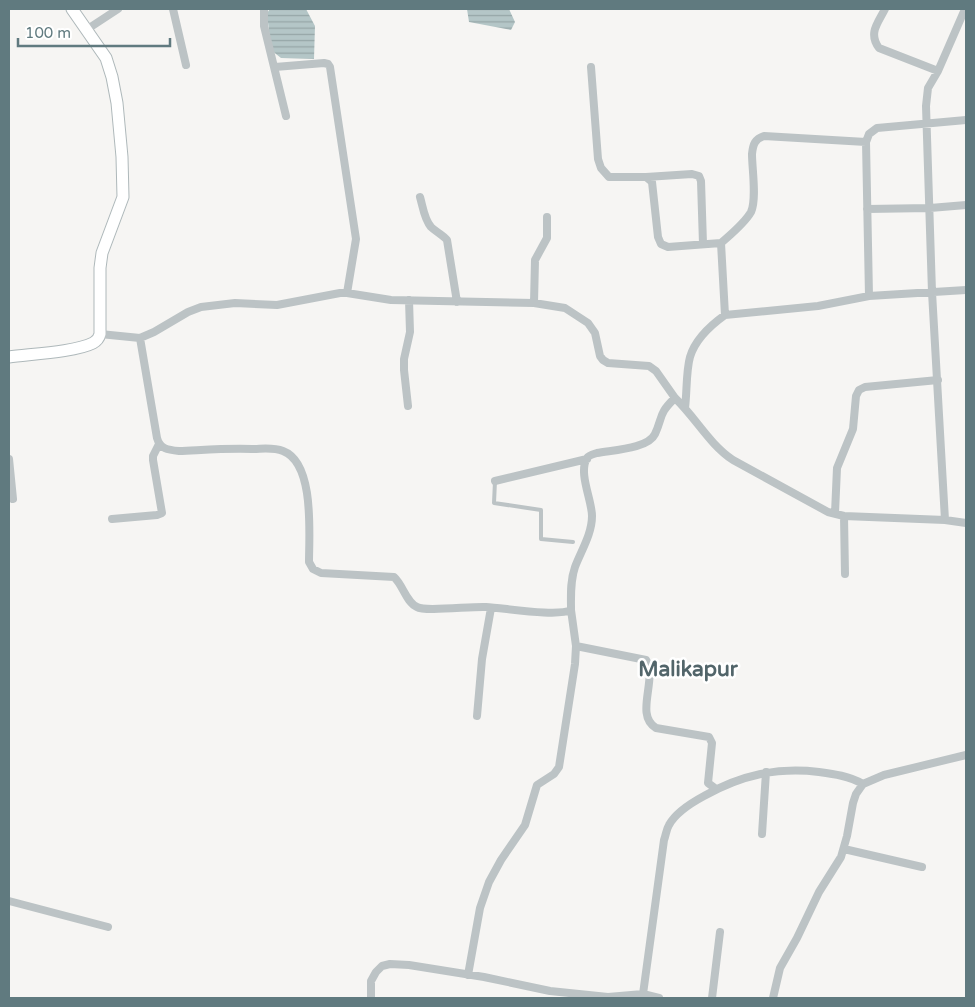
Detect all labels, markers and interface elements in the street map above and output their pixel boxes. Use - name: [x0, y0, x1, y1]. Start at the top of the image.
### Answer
- scale bar: [18, 15, 170, 47]
- text: 100 m: [25, 24, 71, 42]
- district label: Malikapur: [638, 657, 739, 682]

